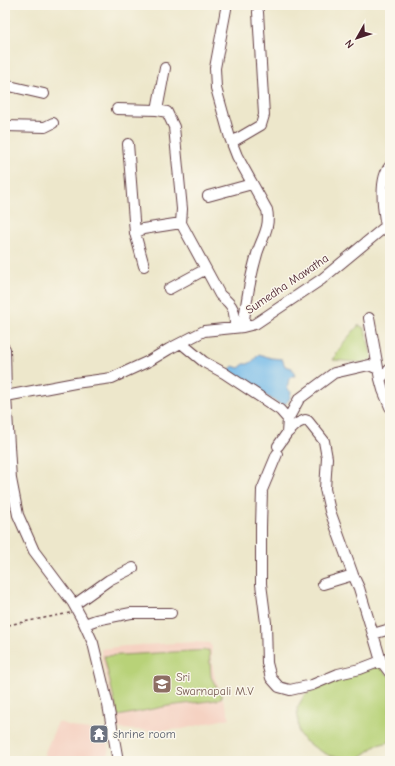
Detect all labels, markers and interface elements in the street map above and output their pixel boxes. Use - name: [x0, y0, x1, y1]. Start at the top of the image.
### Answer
- north arrow: [337, 18, 377, 58]
- text: N: [342, 37, 357, 51]
- street label: Sumedha Mawatha: [243, 251, 331, 317]
- place label: Sri Swarnapali M.V: [176, 670, 254, 698]
- school or university icon: Sri Swarnapali M.V: [151, 673, 173, 695]
- temple icon: shrine room: [88, 723, 110, 745]
- place label: shrine room: [113, 727, 176, 741]

